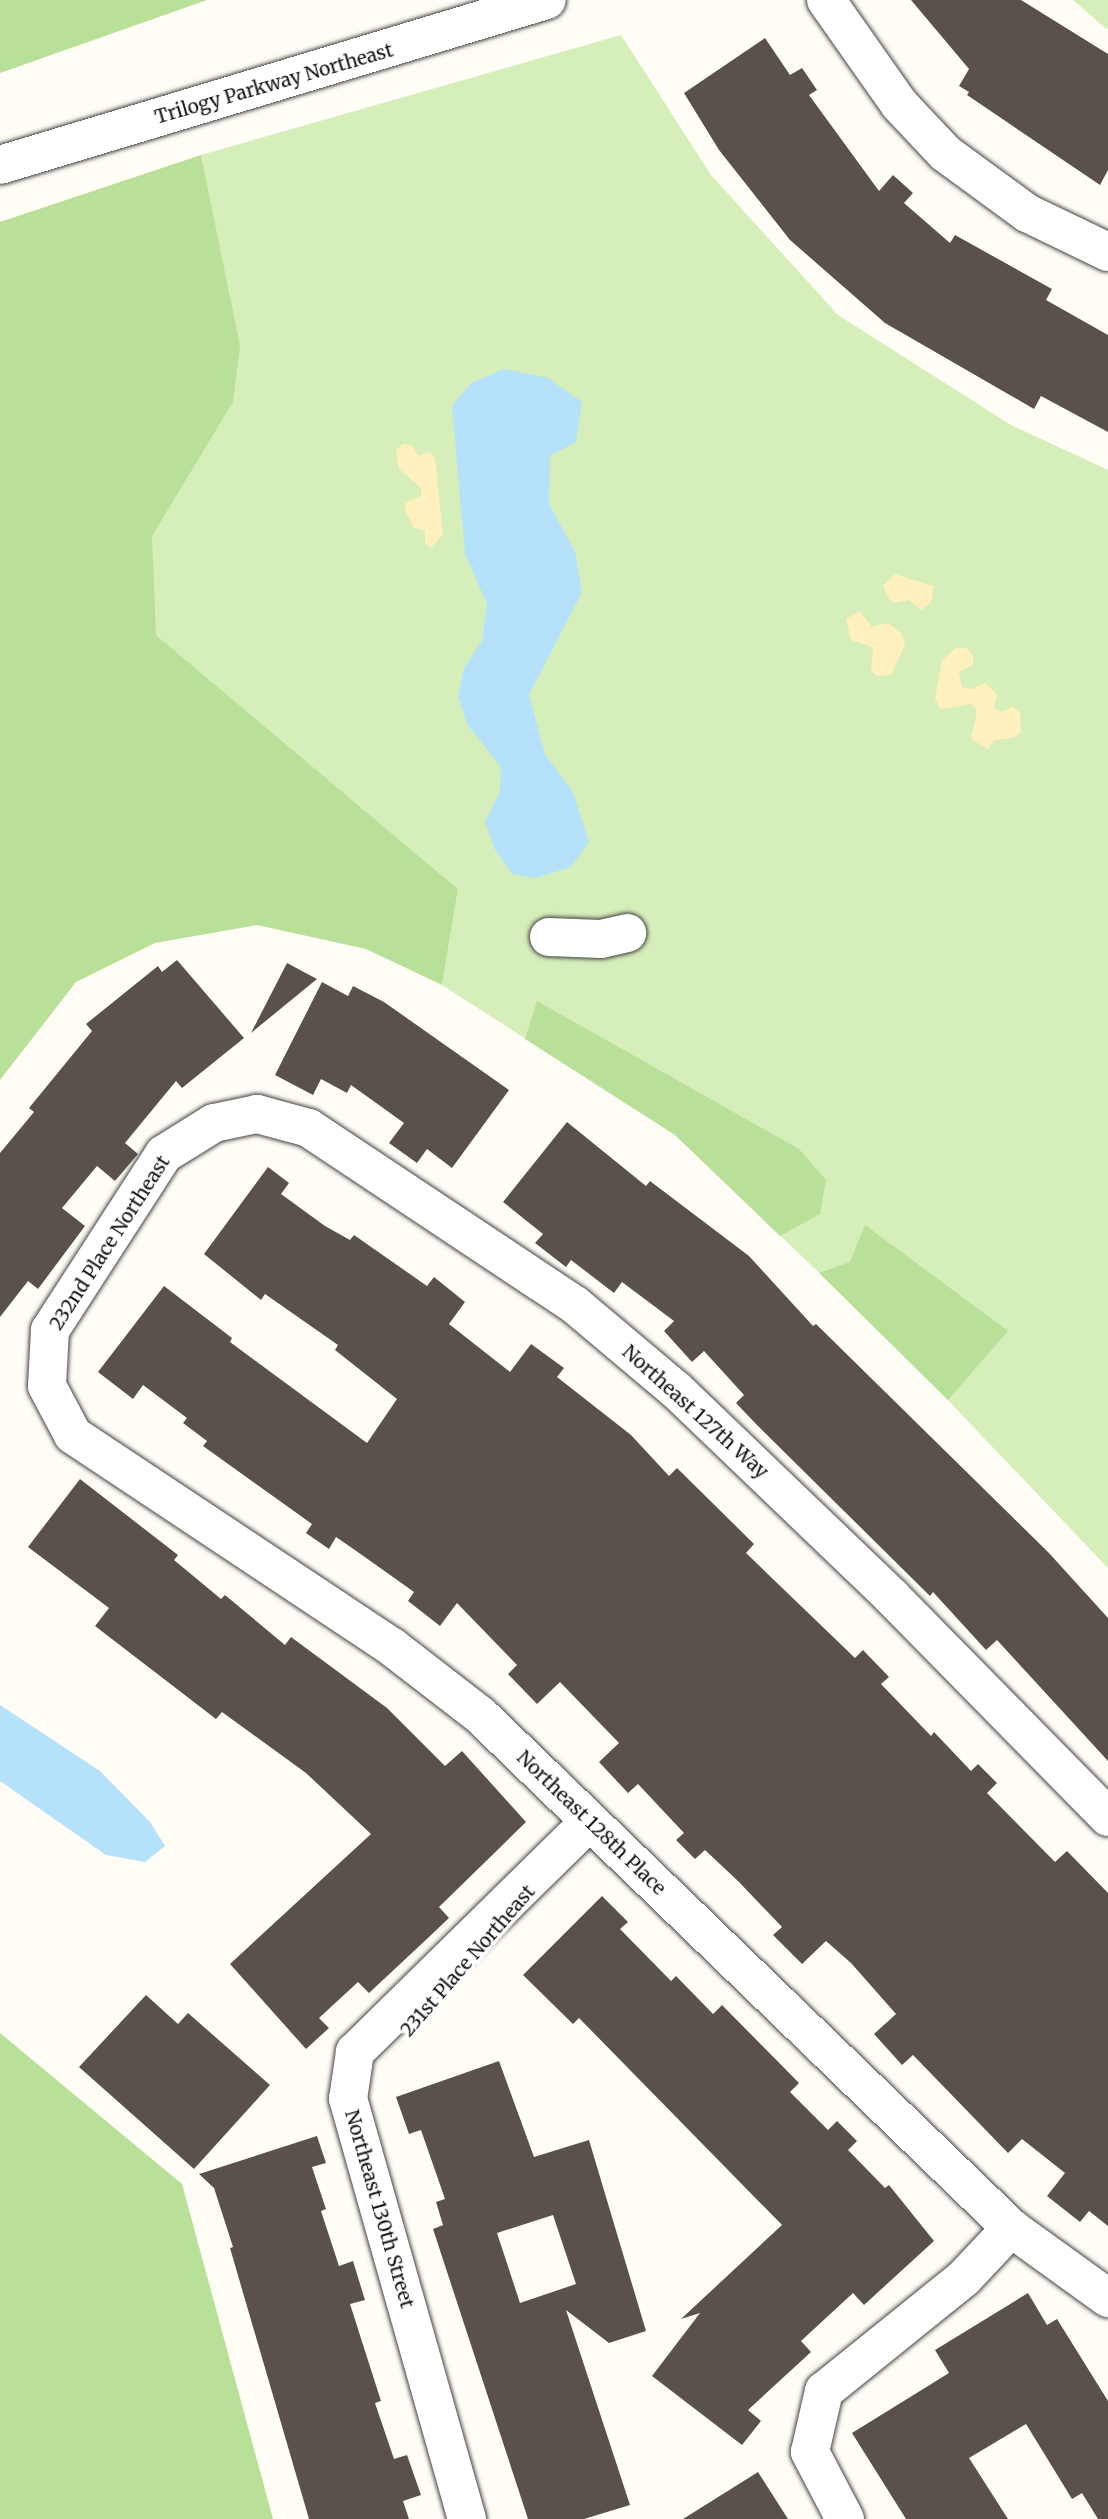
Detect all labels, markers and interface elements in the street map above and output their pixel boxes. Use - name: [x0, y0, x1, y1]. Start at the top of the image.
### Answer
- street label: Trilogy Parkway Northeast: [152, 39, 396, 129]
- street label: 232nd Place Northeast: [45, 1151, 175, 1335]
- street label: Northeast 127th Way: [617, 1341, 773, 1483]
- street label: Northeast 128th Place: [512, 1746, 670, 1900]
- street label: 231st Place Northeast: [396, 1881, 540, 2041]
- street label: Northeast 130th Street: [340, 2107, 418, 2311]

